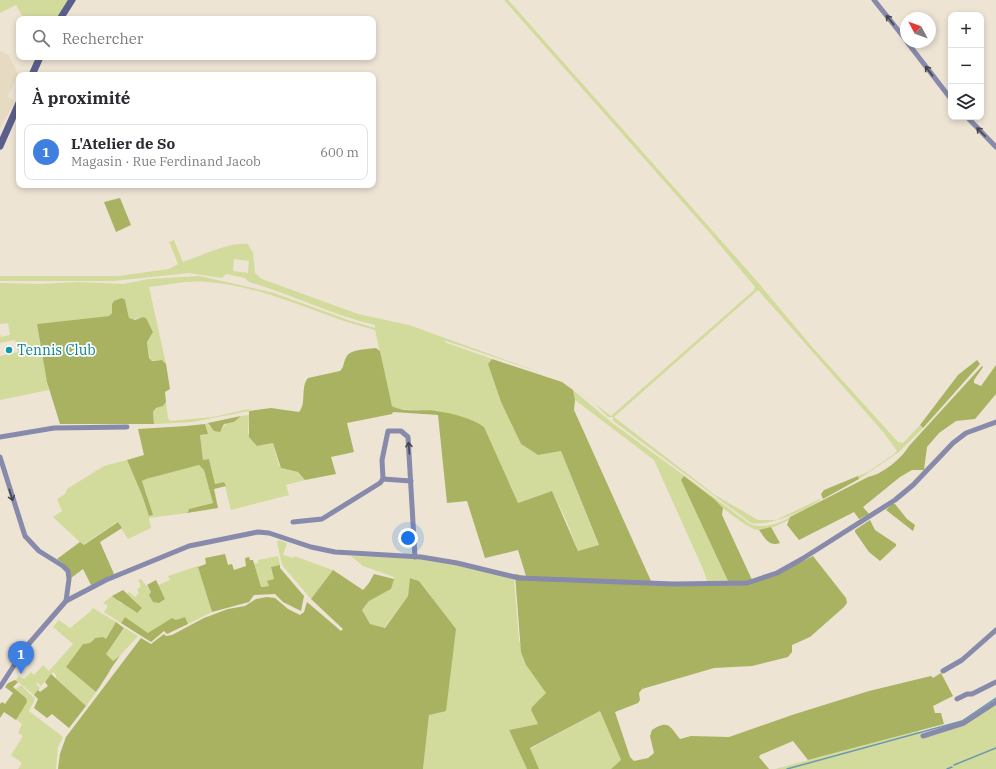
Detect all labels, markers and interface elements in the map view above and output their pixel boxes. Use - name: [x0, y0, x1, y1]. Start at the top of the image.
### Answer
- north arrow: [900, 12, 936, 48]
- map controls: [948, 12, 984, 120]
- button: +: [948, 12, 984, 48]
- one-way arrow: [886, 15, 894, 26]
- search box: [16, 16, 376, 60]
- icon: search: [30, 27, 52, 49]
- text: Rechercher: [62, 29, 143, 48]
- button: −: [948, 48, 984, 84]
- one-way arrow: [925, 65, 934, 76]
- button: layers: [948, 84, 984, 120]
- text: À proximité: [32, 87, 130, 109]
- one-way arrow: [976, 127, 986, 137]
- text: L'Atelier de So: [71, 134, 175, 153]
- text: 1: [42, 144, 50, 161]
- text: 600 m: [320, 144, 359, 161]
- text: Magasin · Rue Ferdinand Jacob: [71, 153, 261, 170]
- place label: Tennis Club: [17, 341, 96, 359]
- marker: Tennis Club: [4, 345, 14, 355]
- one-way arrow: [405, 442, 412, 455]
- one-way arrow: [8, 488, 15, 501]
- your location: [398, 528, 418, 548]
- pin: 1: [8, 641, 34, 674]

